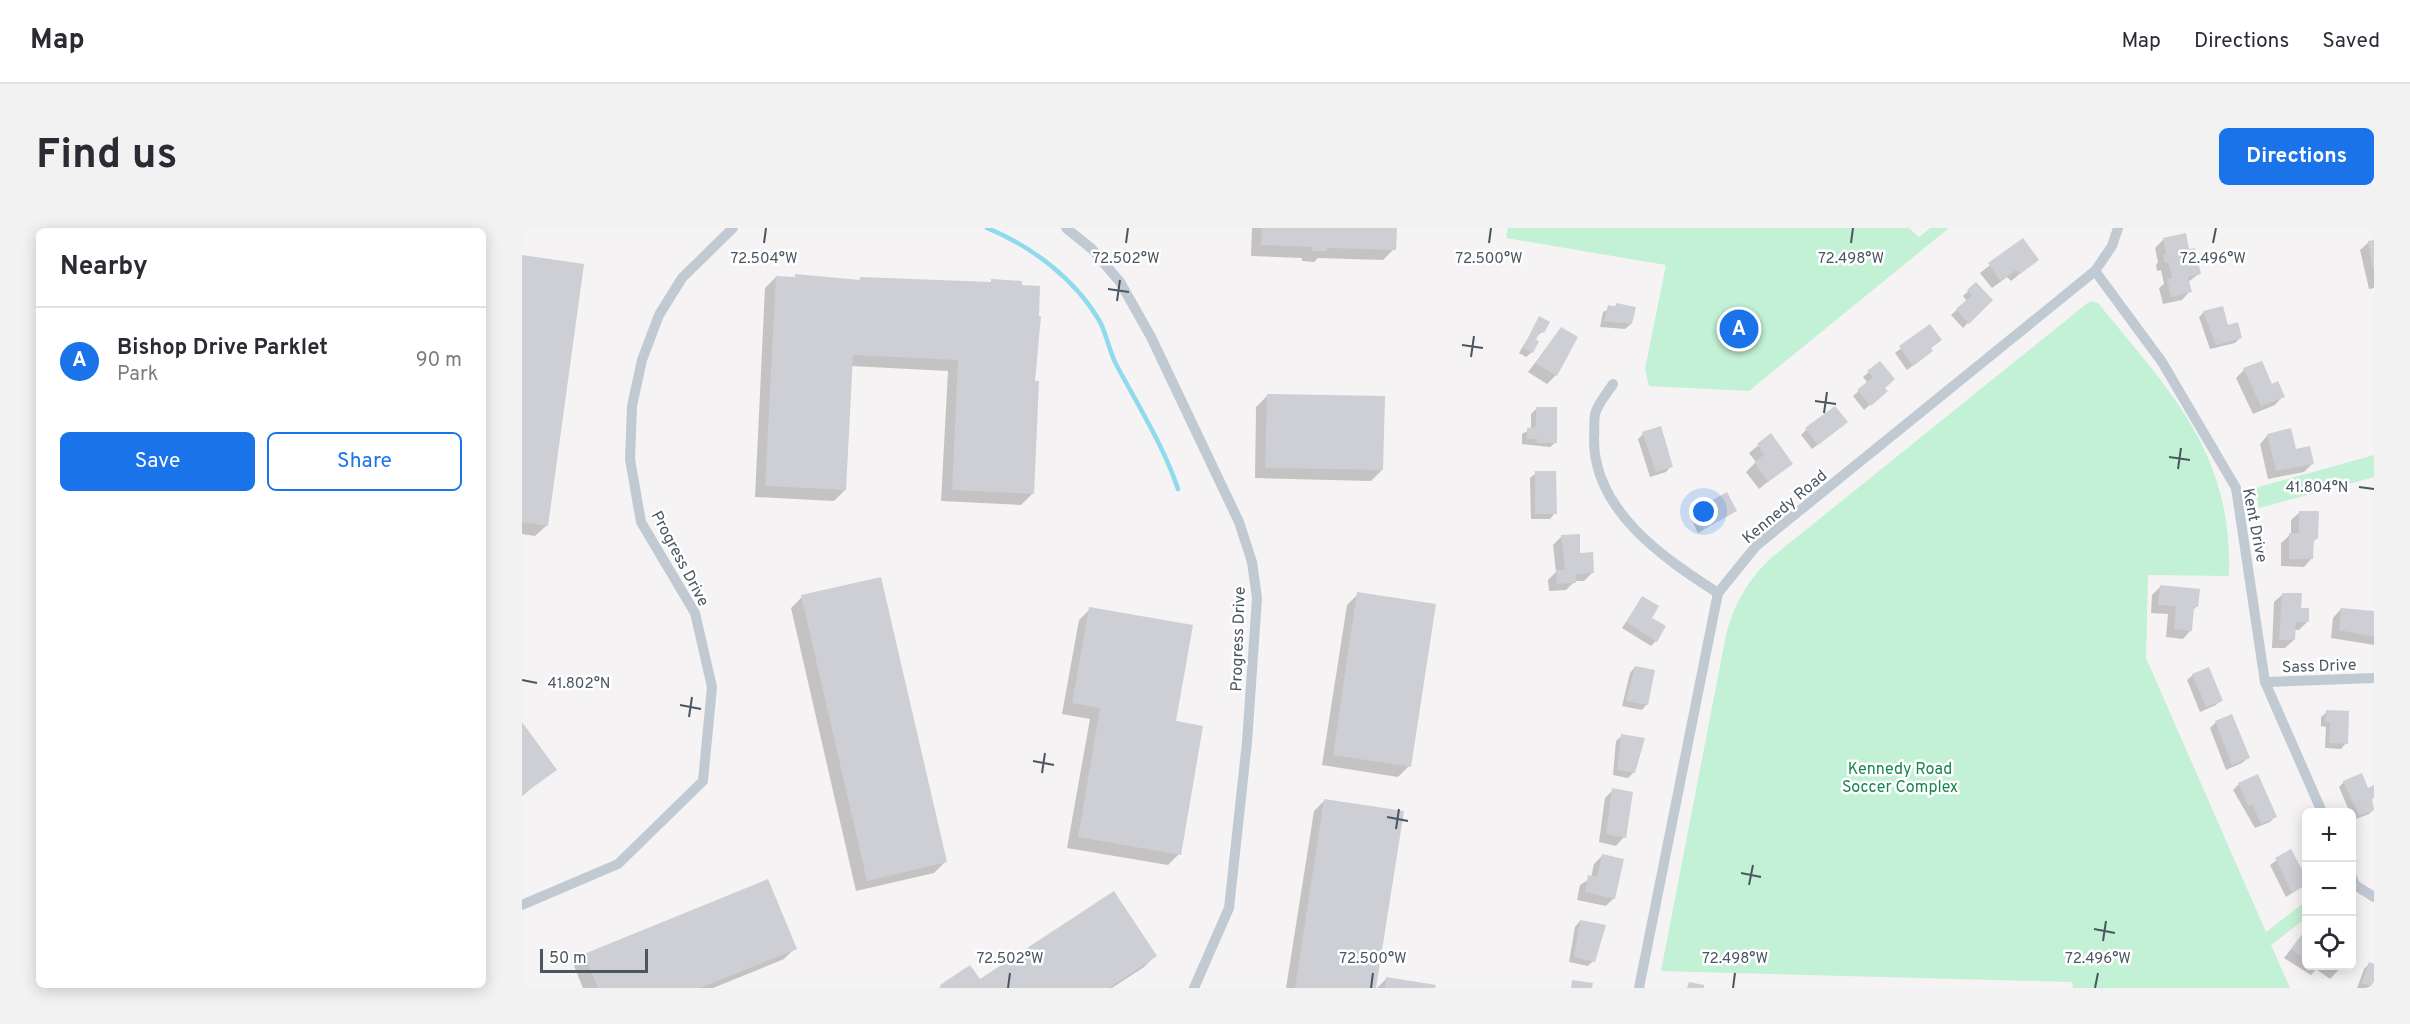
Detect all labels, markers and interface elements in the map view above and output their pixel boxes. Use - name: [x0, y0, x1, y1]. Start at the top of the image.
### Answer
- text: Map: [30, 23, 85, 59]
- text: Map: [2121, 28, 2161, 55]
- text: Directions: [2194, 28, 2289, 55]
- text: Saved: [2322, 28, 2380, 55]
- button: Directions: [2219, 128, 2374, 185]
- text: Find us: [36, 130, 177, 183]
- text: 72.504°W: [730, 250, 798, 269]
- text: 72.502°W: [1093, 250, 1160, 269]
- text: 72.500°W: [1455, 250, 1523, 269]
- text: 72.498°W: [1818, 250, 1884, 269]
- text: 72.496°W: [2180, 250, 2246, 269]
- text: Nearby: [60, 251, 148, 284]
- pin: A: [1720, 306, 1758, 352]
- text: Bishop Drive Parklet: [117, 335, 328, 362]
- text: A: [72, 348, 87, 374]
- text: 90 m: [416, 348, 462, 374]
- text: Park: [117, 362, 158, 388]
- button: Save: [60, 432, 255, 491]
- button: Share: [267, 432, 462, 491]
- street label: Kennedy Road: [1739, 466, 1832, 549]
- text: 41.804°N: [2286, 479, 2348, 498]
- street label: Kent Drive: [2237, 486, 2271, 564]
- your location: [1689, 497, 1718, 526]
- street label: Progress Drive: [646, 508, 713, 610]
- street label: Progress Drive: [1227, 586, 1251, 692]
- street label: Sass Drive: [2281, 656, 2357, 678]
- text: 41.802°N: [548, 675, 610, 694]
- park label: Kennedy Road Soccer Complex: [1842, 760, 1958, 798]
- map controls: [2302, 808, 2356, 970]
- button: +: [2302, 808, 2356, 862]
- button: −: [2302, 862, 2356, 916]
- button: locate: [2302, 916, 2356, 970]
- scale bar: [540, 946, 648, 974]
- text: 50 m: [549, 949, 587, 969]
- text: 72.502°W: [977, 950, 1044, 969]
- text: 72.500°W: [1339, 950, 1407, 969]
- text: 72.498°W: [1702, 950, 1768, 969]
- text: 72.496°W: [2065, 950, 2131, 969]

